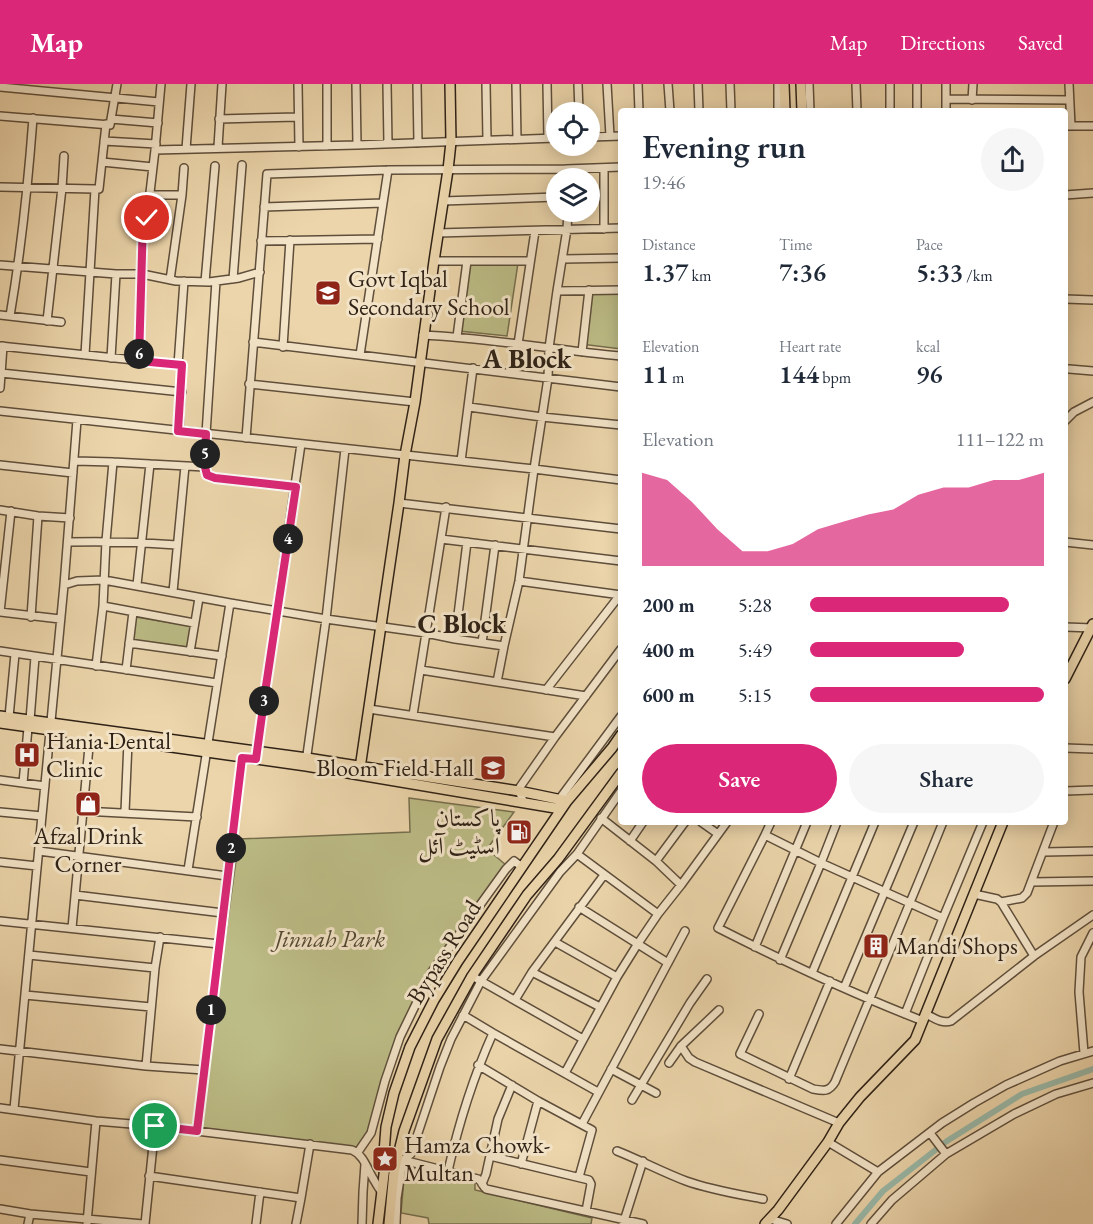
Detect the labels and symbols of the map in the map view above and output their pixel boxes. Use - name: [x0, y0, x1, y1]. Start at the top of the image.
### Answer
- pin: [121, 192, 172, 243]
- place label: Govt Iqbal Secondary School: [348, 263, 510, 322]
- school or university icon: Govt Iqbal Secondary School: [313, 278, 343, 308]
- pin: 6: [124, 339, 154, 369]
- district label: A Block: [481, 341, 573, 376]
- pin: 5: [190, 439, 220, 469]
- pin: 4: [273, 524, 303, 554]
- district label: C Block: [418, 606, 508, 641]
- pin: 3: [249, 686, 279, 716]
- place label: Hania Dental Clinic: [46, 725, 171, 784]
- hospital icon: Hania Dental Clinic: [12, 740, 42, 770]
- place label: Bloom Field Hall: [316, 752, 474, 783]
- school or university icon: Bloom Field Hall: [478, 753, 508, 783]
- shop icon: Afzal Drink Corner: [73, 789, 103, 819]
- place label: پاکستان اسٹیٹ آئل: [418, 802, 501, 863]
- fuel station icon: پاکستان اسٹیٹ آئل: [504, 817, 534, 847]
- place label: Afzal Drink Corner: [32, 820, 143, 879]
- pin: 2: [216, 833, 246, 863]
- street label: Bypass Road: [400, 893, 488, 1009]
- park label: Jinnah Park: [270, 923, 385, 954]
- place label: Mandi Shops: [896, 930, 1018, 961]
- building icon: Mandi Shops: [861, 931, 891, 961]
- pin: 1: [196, 995, 226, 1025]
- pin: [129, 1100, 180, 1151]
- place label: Hamza Chowk- Multan: [404, 1129, 550, 1188]
- place icon: Hamza Chowk- Multan: [370, 1144, 400, 1174]

